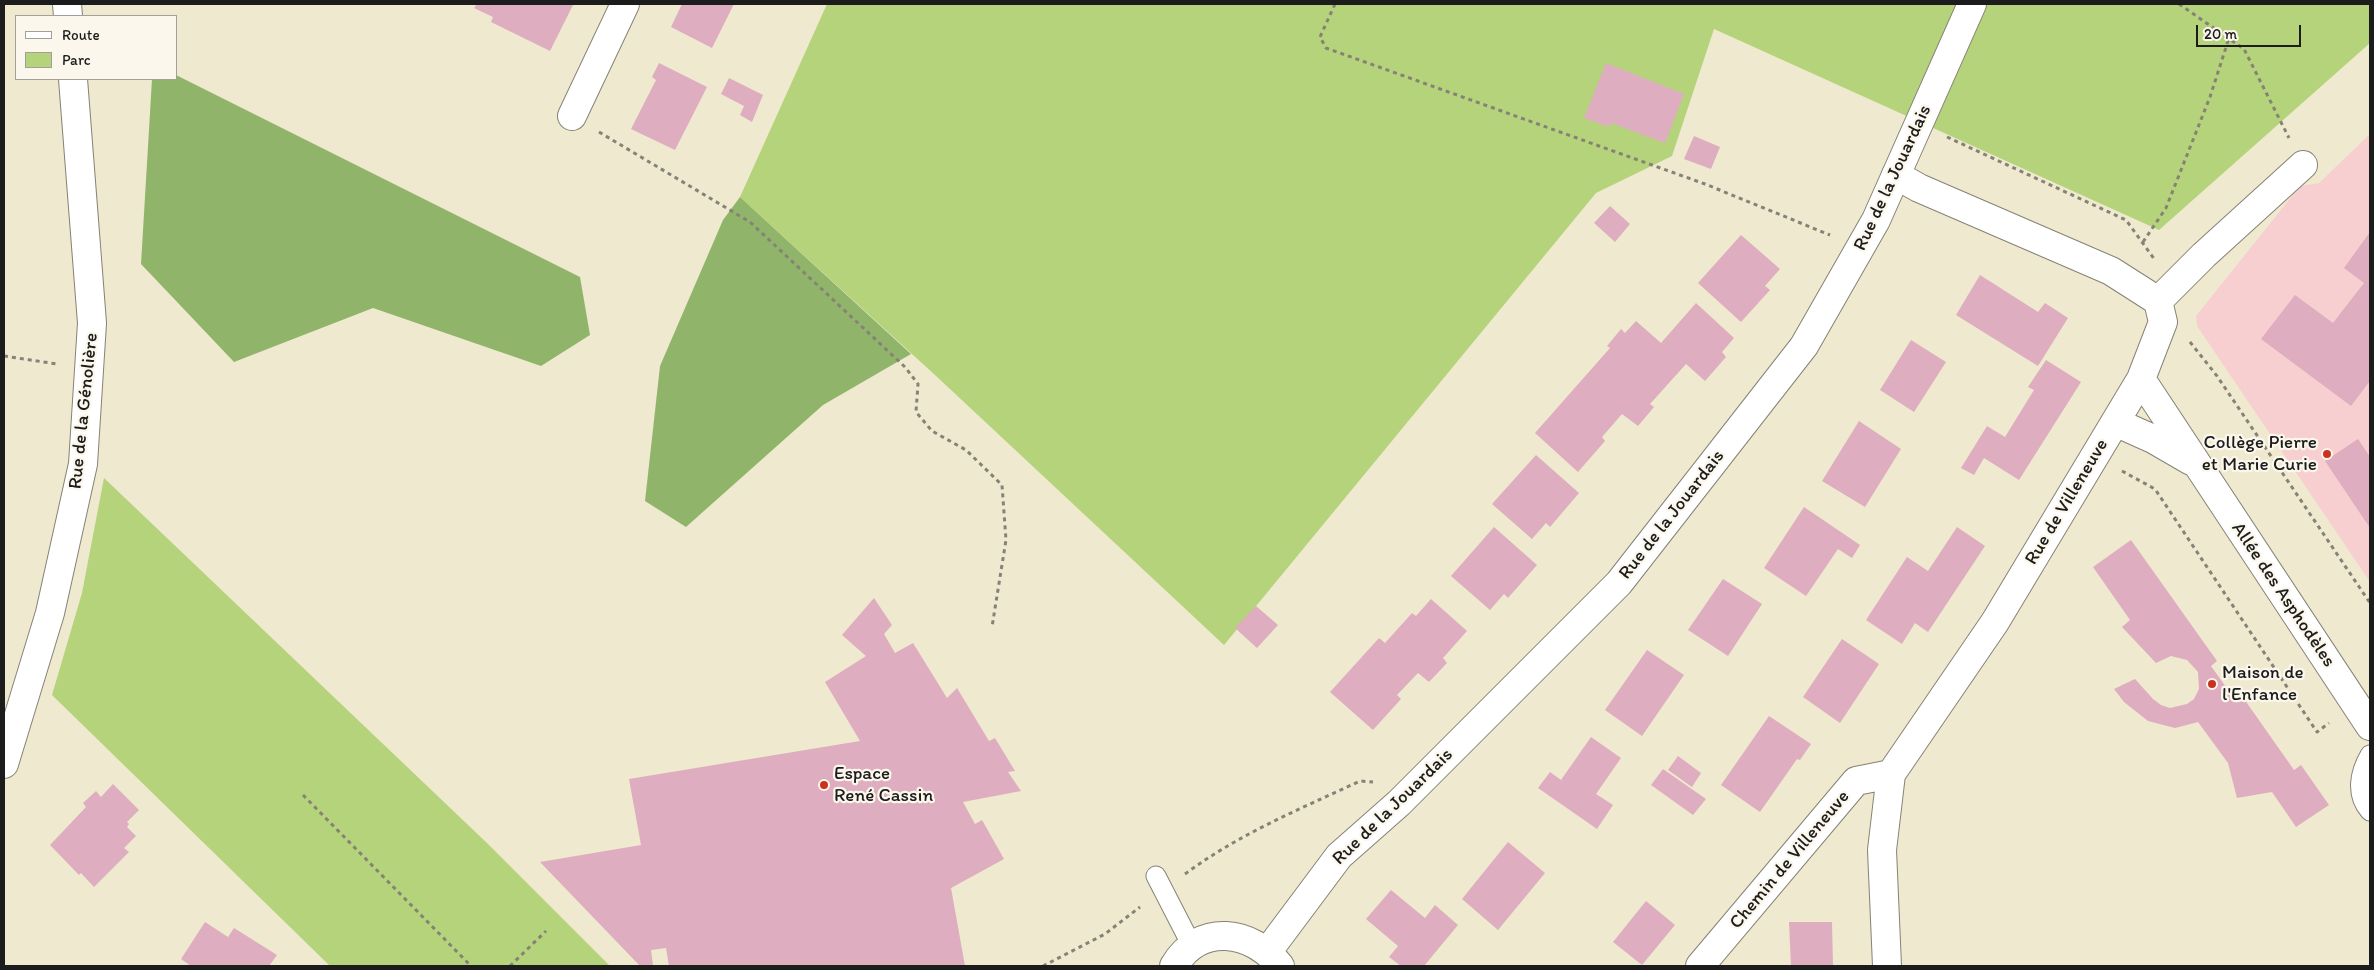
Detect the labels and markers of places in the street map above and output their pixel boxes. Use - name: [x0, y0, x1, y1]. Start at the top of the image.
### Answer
- place label: Collège Pierre et Marie Curie: [2202, 432, 2317, 476]
- marker: Collège Pierre et Marie Curie: [2321, 448, 2333, 460]
- place label: Maison de l'Enfance: [2222, 662, 2304, 706]
- marker: Maison de l'Enfance: [2206, 678, 2218, 690]
- place label: Espace René Cassin: [834, 763, 933, 807]
- marker: Espace René Cassin: [818, 779, 830, 791]

